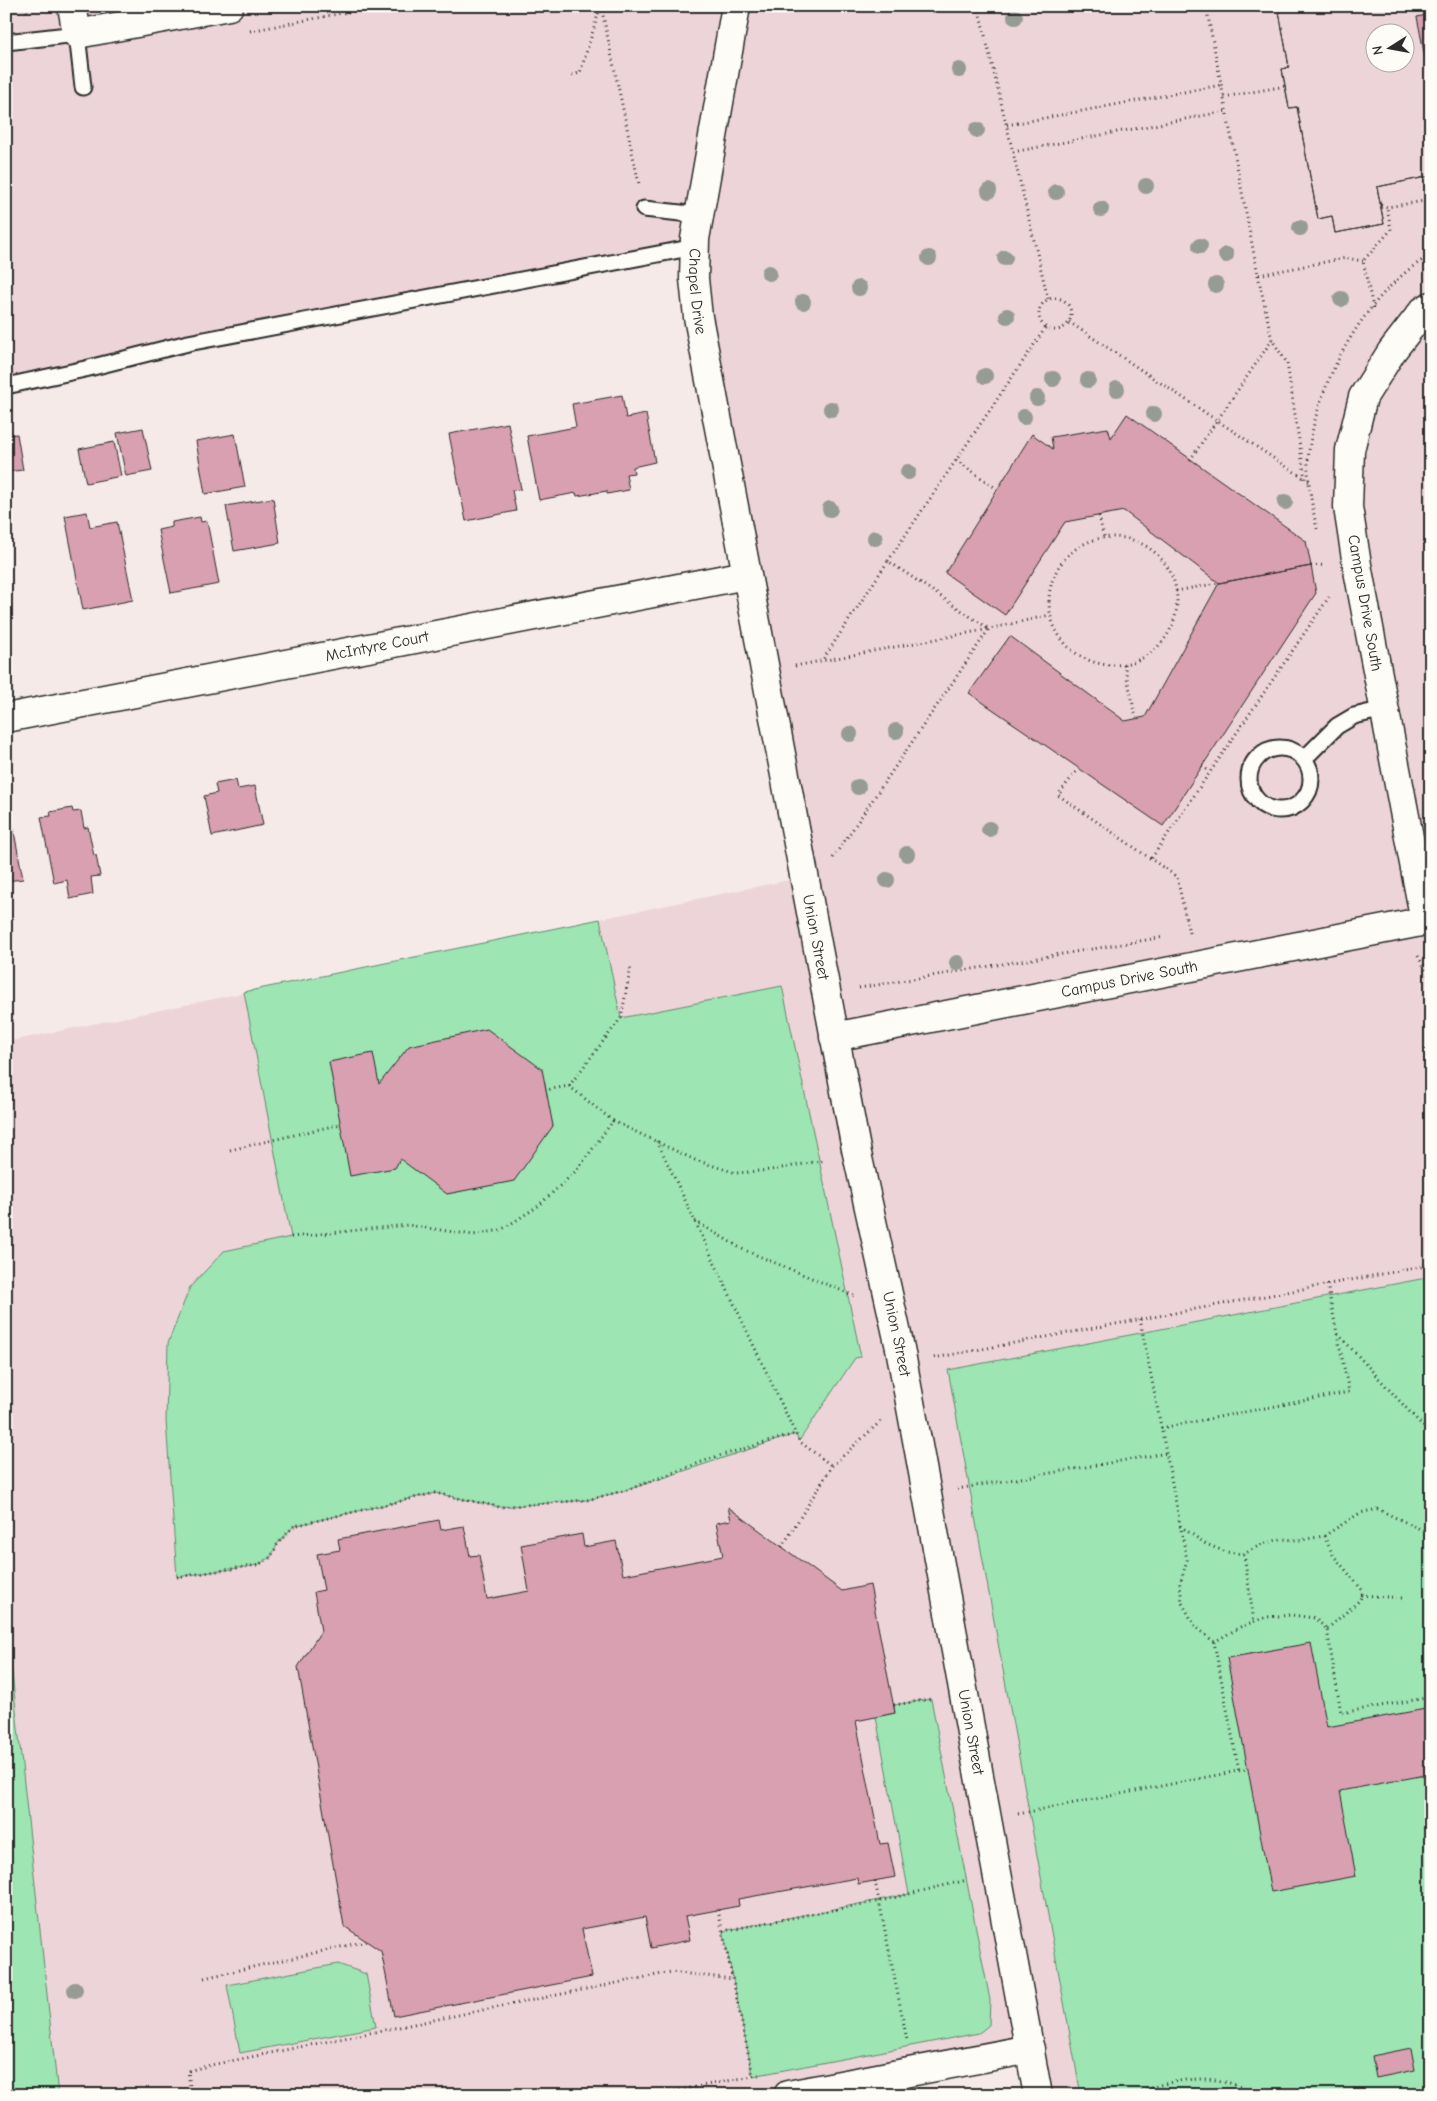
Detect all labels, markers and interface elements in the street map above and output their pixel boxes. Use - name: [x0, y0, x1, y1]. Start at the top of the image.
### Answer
- north arrow: [1364, 22, 1414, 72]
- text: N: [1369, 44, 1387, 56]
- street label: Chapel Drive: [685, 248, 710, 336]
- street label: Campus Drive South: [1344, 533, 1386, 673]
- street label: McIntyre Court: [324, 627, 431, 665]
- street label: Union Street: [799, 893, 833, 982]
- street label: Campus Drive South: [1060, 957, 1199, 1001]
- street label: Union Street: [879, 1290, 914, 1378]
- street label: Union Street: [954, 1688, 988, 1777]

